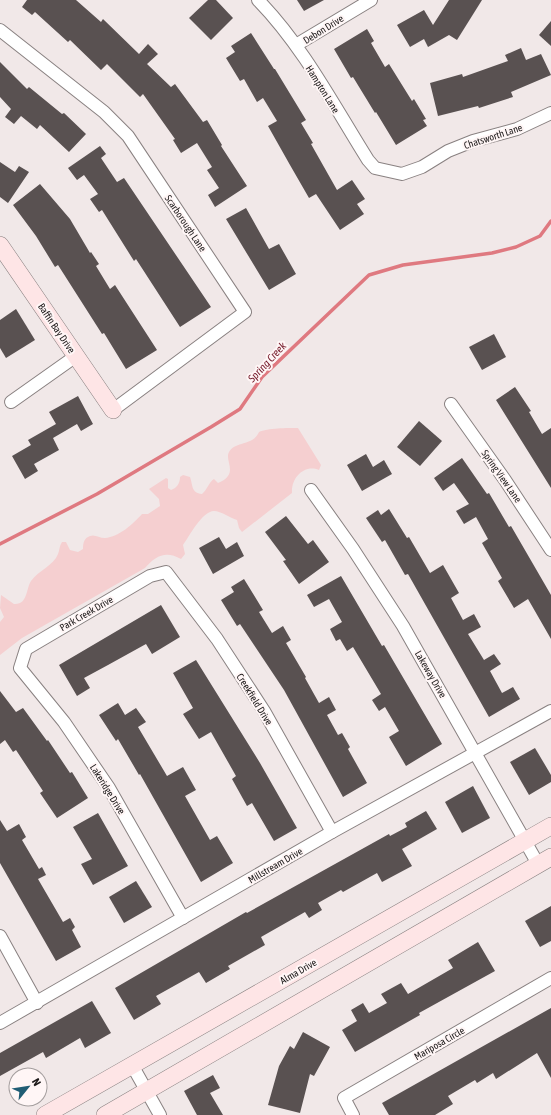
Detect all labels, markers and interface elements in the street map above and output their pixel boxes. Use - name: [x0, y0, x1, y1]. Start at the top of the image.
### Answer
- street label: Debon Drive: [301, 13, 346, 46]
- street label: Hampton Lane: [304, 63, 342, 115]
- street label: Chatsworth Lane: [463, 122, 524, 151]
- street label: Scarborough Lane: [163, 193, 209, 254]
- street label: Baffin Bay Drive: [36, 301, 78, 356]
- water label: Spring Creek: [245, 339, 289, 385]
- street label: Spring View Lane: [479, 448, 524, 505]
- street label: Park Creek Drive: [58, 594, 115, 633]
- street label: Lakeway Drive: [413, 649, 449, 700]
- street label: Creekfield Drive: [234, 672, 275, 727]
- street label: Lakeridge Drive: [88, 762, 127, 817]
- street label: Millstream Drive: [246, 845, 305, 885]
- street label: Alma Drive: [278, 956, 319, 986]
- street label: Mariposa Circle: [412, 1024, 467, 1062]
- north arrow: [8, 1067, 48, 1107]
- text: N: [30, 1076, 43, 1088]

